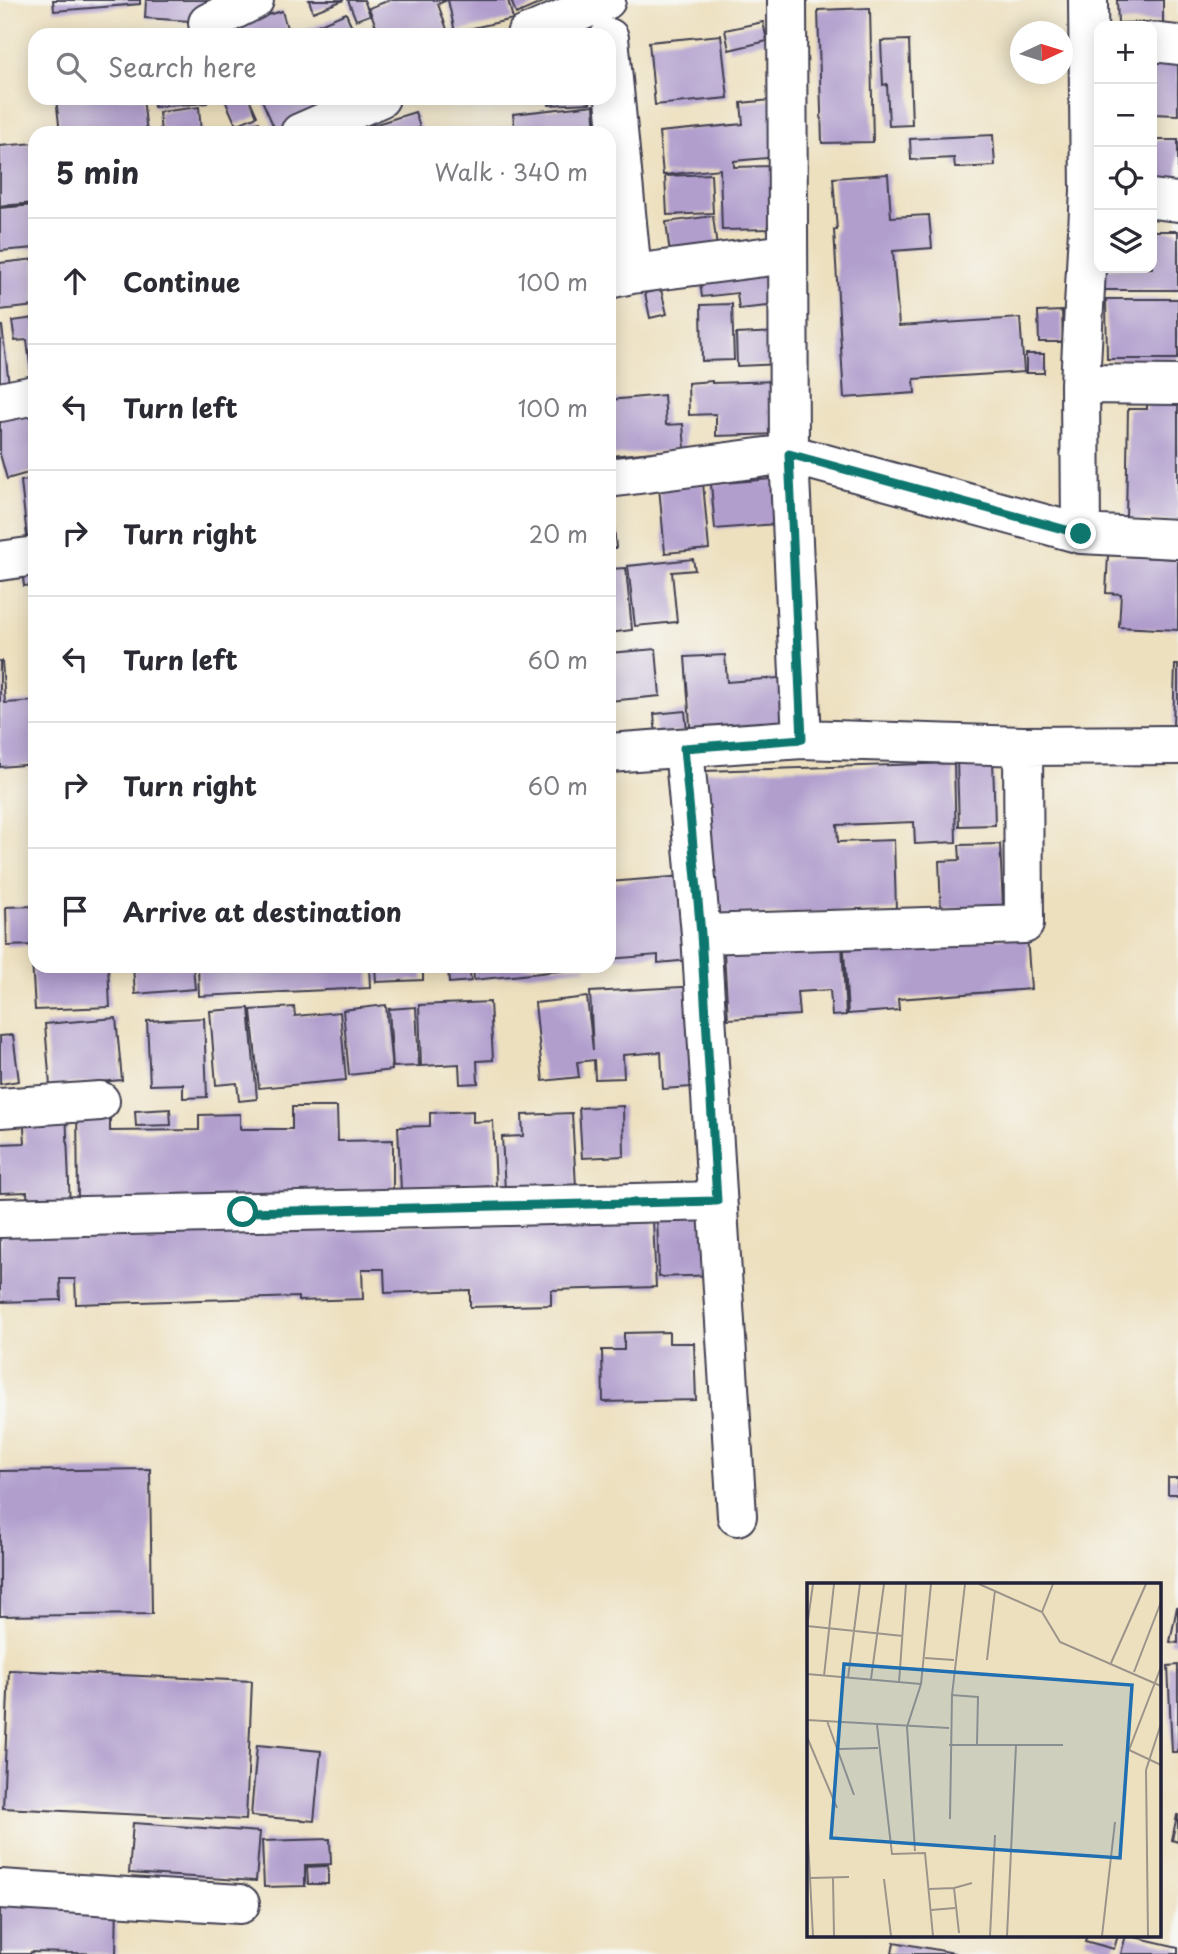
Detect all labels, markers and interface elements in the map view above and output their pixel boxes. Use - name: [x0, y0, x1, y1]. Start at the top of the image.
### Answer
- north arrow: [1010, 21, 1073, 84]
- map controls: [1094, 21, 1157, 273]
- button: +: [1094, 21, 1157, 84]
- search box: [28, 28, 616, 105]
- text: Search here: [108, 47, 257, 86]
- icon: search: [52, 48, 90, 86]
- button: −: [1094, 84, 1157, 147]
- button: locate: [1094, 147, 1157, 210]
- text: 5 min: [56, 149, 139, 194]
- text: Walk · 340 m: [435, 154, 588, 189]
- button: layers: [1094, 210, 1157, 273]
- icon: ahead: [56, 262, 94, 300]
- text: Continue: [123, 262, 240, 301]
- text: 100 m: [518, 264, 588, 299]
- icon: left: [56, 388, 94, 426]
- text: Turn left: [123, 388, 238, 427]
- text: 100 m: [518, 390, 588, 425]
- icon: right: [56, 514, 94, 552]
- text: Turn right: [123, 514, 257, 553]
- text: 20 m: [529, 516, 588, 551]
- route end: [1065, 518, 1096, 549]
- icon: left: [56, 640, 94, 678]
- text: Turn left: [123, 640, 238, 679]
- text: 60 m: [528, 642, 588, 677]
- icon: right: [56, 766, 94, 804]
- text: Turn right: [123, 766, 257, 805]
- text: 60 m: [528, 768, 588, 803]
- icon: arrive: [56, 892, 94, 930]
- text: Arrive at destination: [123, 892, 402, 931]
- route start: [227, 1196, 258, 1227]
- inset map: [807, 1583, 1160, 1937]

